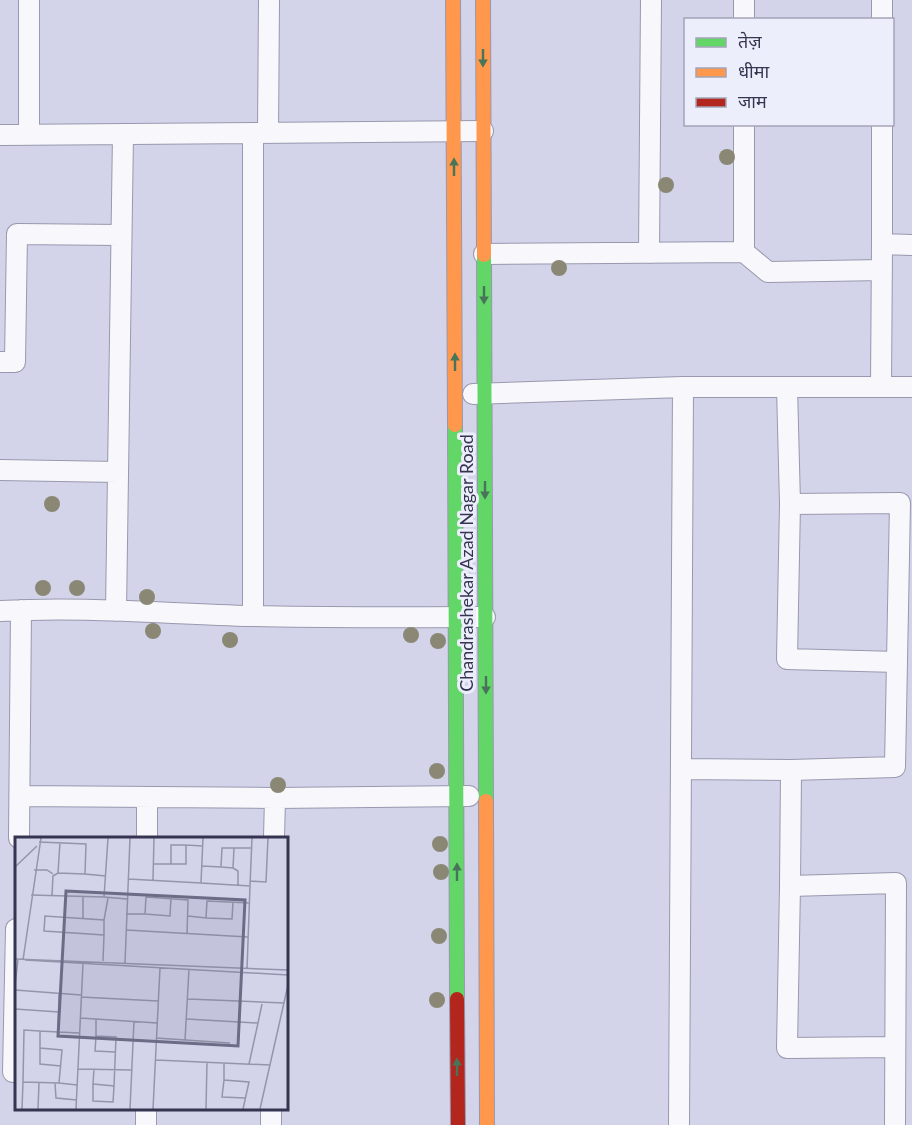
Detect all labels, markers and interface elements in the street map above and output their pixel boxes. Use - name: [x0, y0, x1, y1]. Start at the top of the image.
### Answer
- legend: [684, 18, 894, 126]
- text: तेज़: [738, 30, 762, 52]
- one-way arrow: [478, 49, 488, 68]
- text: धीमा: [738, 60, 769, 82]
- text: जाम: [738, 90, 768, 112]
- one-way arrow: [449, 157, 459, 176]
- one-way arrow: [479, 286, 489, 305]
- one-way arrow: [450, 352, 460, 371]
- street label: Chandrashekar Azad Nagar Road: [455, 434, 477, 692]
- one-way arrow: [480, 481, 489, 500]
- one-way arrow: [481, 676, 491, 695]
- inset map: [15, 837, 288, 1110]
- one-way arrow: [452, 862, 462, 881]
- one-way arrow: [452, 1057, 462, 1076]

